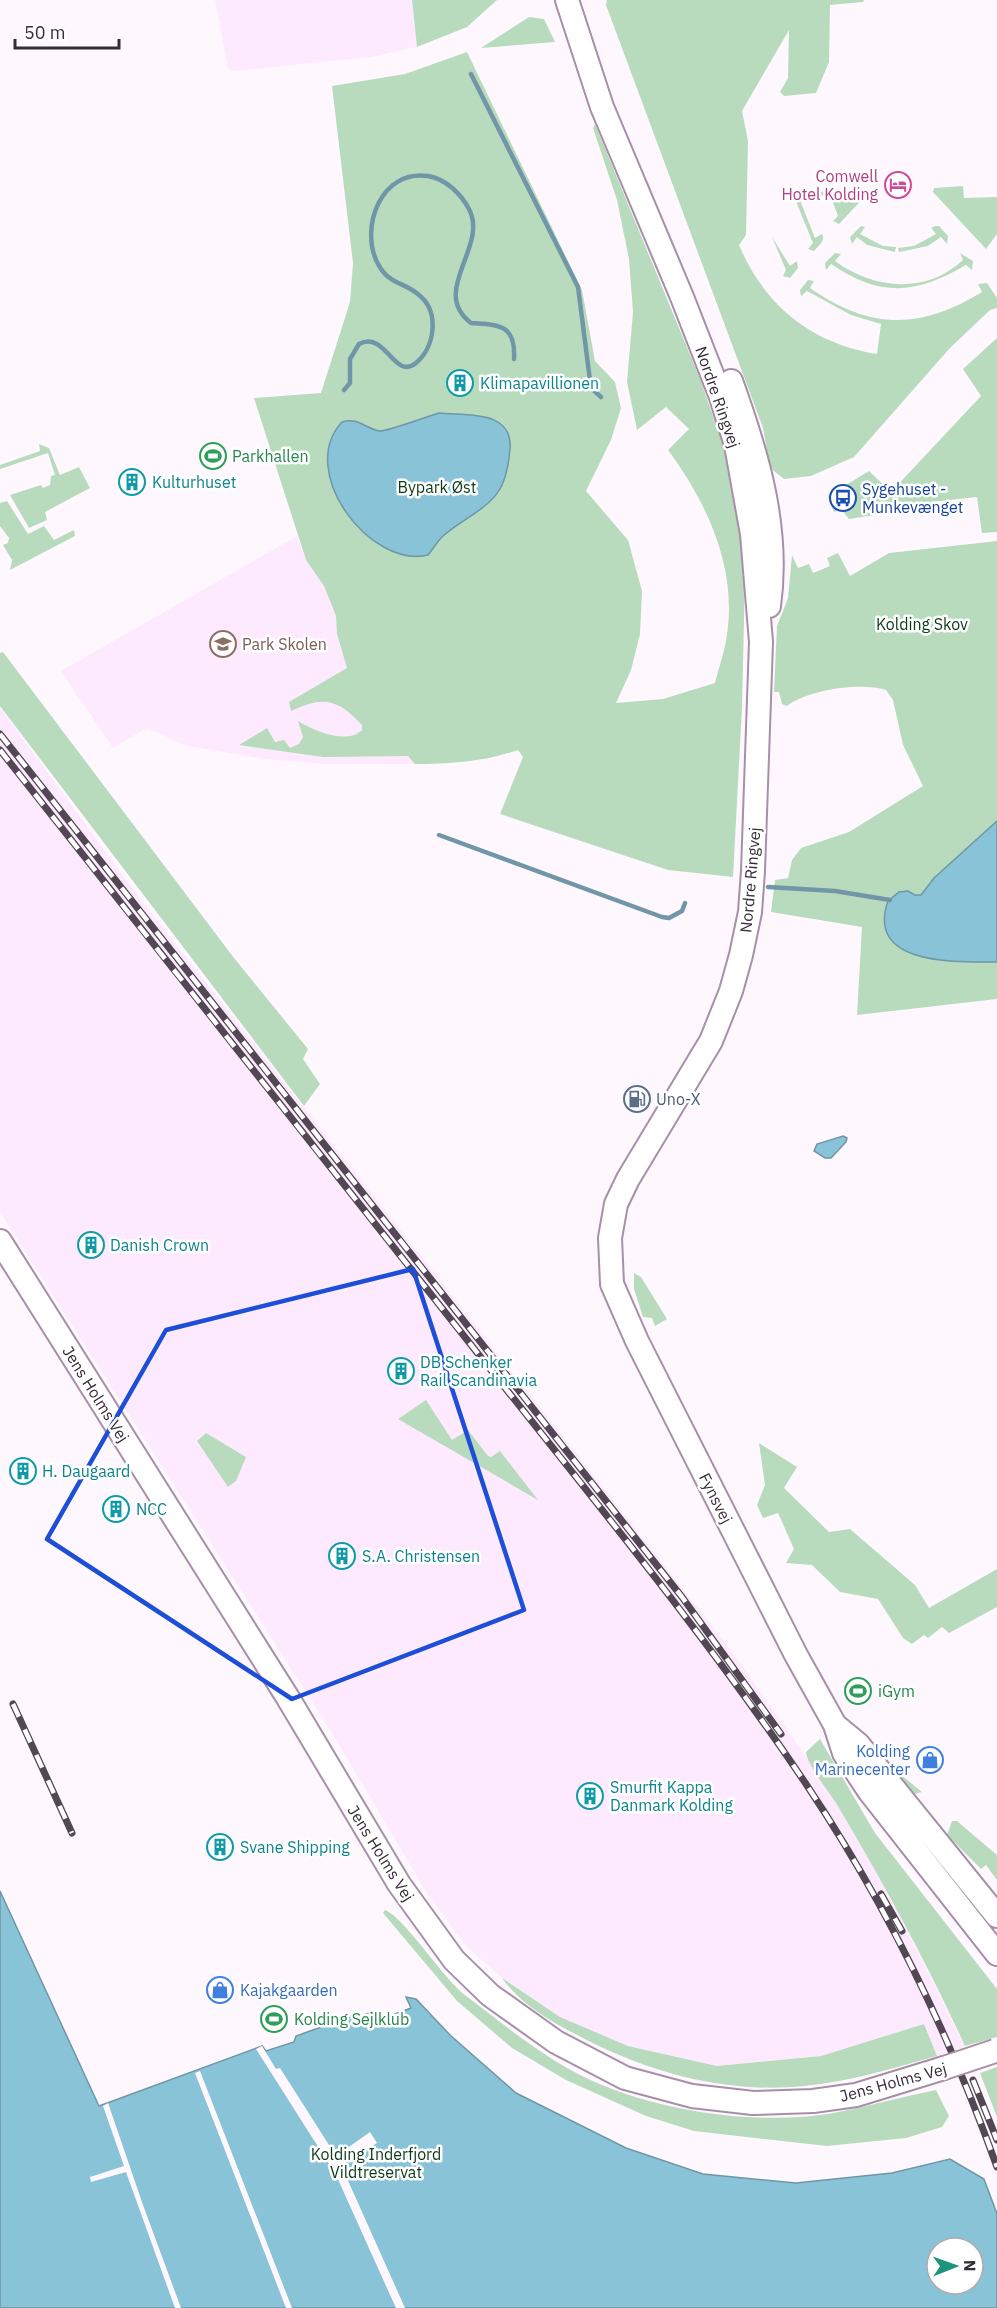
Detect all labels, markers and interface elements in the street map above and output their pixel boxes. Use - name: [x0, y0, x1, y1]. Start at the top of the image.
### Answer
- scale bar: [15, 12, 118, 50]
- text: 50 m: [24, 21, 66, 44]
- place label: Comwell Hotel Kolding: [781, 166, 879, 204]
- hotel icon: Comwell Hotel Kolding: [883, 170, 913, 200]
- street label: Nordre Ringvej: [691, 344, 745, 450]
- building icon: Klimapavillionen: [445, 368, 475, 398]
- place label: Klimapavillionen: [480, 373, 599, 393]
- sports icon: Parkhallen: [198, 441, 228, 471]
- place label: Parkhallen: [232, 446, 309, 466]
- building icon: Kulturhuset: [117, 467, 147, 497]
- place label: Kulturhuset: [152, 472, 236, 492]
- park label: Bypark Øst: [398, 477, 476, 497]
- place label: Sygehuset - Munkevænget: [862, 479, 963, 517]
- bus stop icon: Sygehuset - Munkevænget: [828, 483, 858, 513]
- park label: Kolding Skov: [876, 614, 968, 634]
- school or university icon: Park Skolen: [208, 629, 238, 659]
- place label: Park Skolen: [242, 634, 327, 654]
- street label: Nordre Ringvej: [735, 826, 765, 934]
- fuel station icon: Uno-X: [622, 1084, 652, 1114]
- place label: Uno-X: [656, 1089, 701, 1109]
- building icon: Danish Crown: [76, 1230, 106, 1260]
- place label: Danish Crown: [110, 1235, 209, 1255]
- street label: Jens Holms Vej: [58, 1342, 134, 1446]
- place label: DB Schenker Rail Scandinavia: [420, 1352, 537, 1390]
- building icon: DB Schenker Rail Scandinavia: [386, 1356, 416, 1386]
- building icon: H. Daugaard: [8, 1456, 38, 1486]
- place label: H. Daugaard: [42, 1461, 130, 1481]
- street label: Fynsvej: [695, 1469, 737, 1527]
- building icon: NCC: [101, 1494, 131, 1524]
- place label: NCC: [136, 1499, 167, 1519]
- building icon: S.A. Christensen: [327, 1541, 357, 1571]
- place label: S.A. Christensen: [362, 1546, 480, 1566]
- sports icon: iGym: [843, 1676, 873, 1706]
- place label: iGym: [878, 1681, 915, 1701]
- place label: Kolding Marinecenter: [815, 1741, 911, 1779]
- shop icon: Kolding Marinecenter: [915, 1745, 945, 1775]
- place label: Smurfit Kappa Danmark Kolding: [610, 1777, 733, 1815]
- building icon: Smurfit Kappa Danmark Kolding: [575, 1781, 605, 1811]
- street label: Jens Holms Vej: [343, 1801, 419, 1905]
- building icon: Svane Shipping: [205, 1832, 235, 1862]
- place label: Svane Shipping: [240, 1837, 350, 1857]
- shop icon: Kajakgaarden: [205, 1975, 235, 2005]
- place label: Kajakgaarden: [240, 1980, 338, 2000]
- sports icon: Kolding Sejlklub: [259, 2004, 289, 2034]
- place label: Kolding Sejlklub: [294, 2009, 409, 2029]
- street label: Jens Holms Vej: [837, 2058, 949, 2106]
- park label: Kolding Inderfjord Vildtreservat: [311, 2144, 441, 2182]
- north arrow: [925, 2236, 985, 2296]
- text: N: [960, 2260, 980, 2272]

